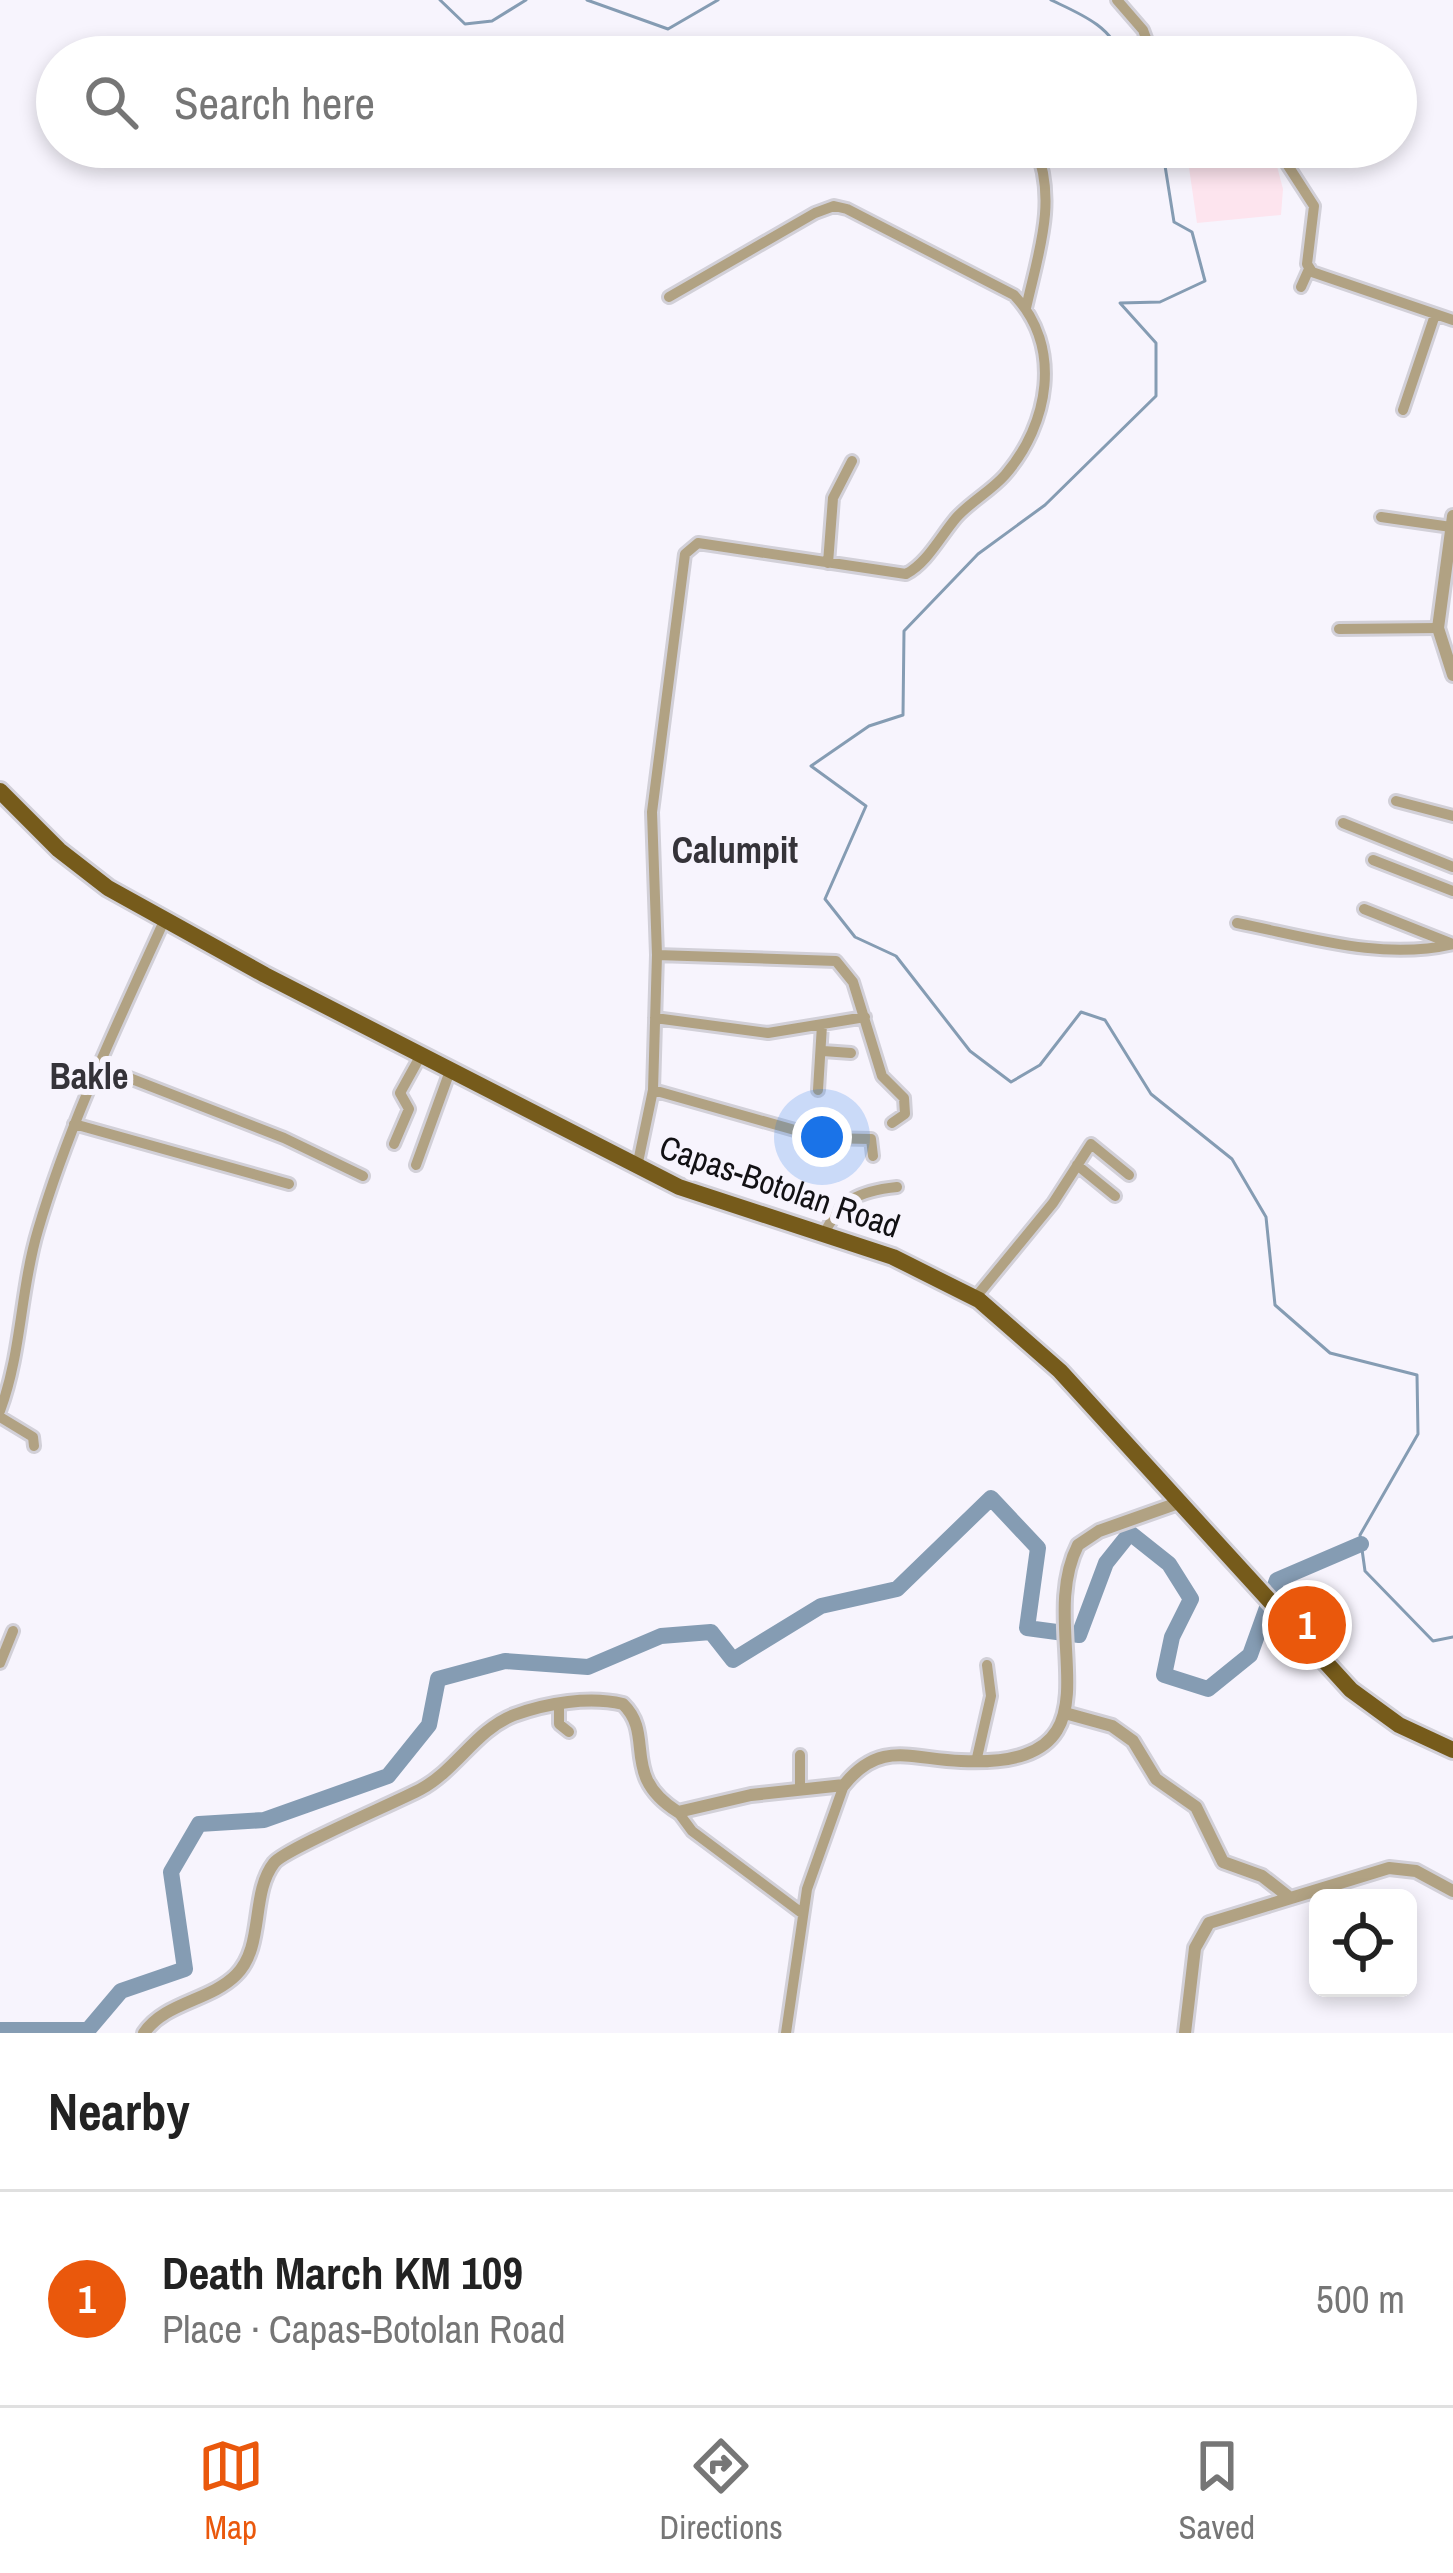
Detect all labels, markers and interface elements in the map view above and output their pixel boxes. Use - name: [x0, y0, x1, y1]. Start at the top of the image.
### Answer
- search box: [36, 36, 1417, 168]
- icon: search: [78, 69, 144, 135]
- text: Search here: [174, 72, 375, 133]
- district label: Calumpit: [672, 826, 798, 874]
- district label: Bakle: [50, 1052, 128, 1100]
- your location: [792, 1107, 852, 1167]
- street label: Capas-Botolan Road: [654, 1124, 906, 1248]
- pin: 1: [1268, 1580, 1346, 1670]
- map controls: [1309, 1889, 1417, 1997]
- button: locate: [1309, 1889, 1417, 1997]
- text: Nearby: [48, 2077, 190, 2146]
- text: Death March KM 109: [162, 2242, 523, 2303]
- text: 1: [78, 2273, 96, 2325]
- text: 500 m: [1316, 2273, 1405, 2325]
- text: Place · Capas-Botolan Road: [162, 2303, 566, 2355]
- tab: Map: [198, 2433, 264, 2549]
- tab: Directions: [659, 2433, 783, 2549]
- tab: Saved: [1178, 2433, 1255, 2549]

